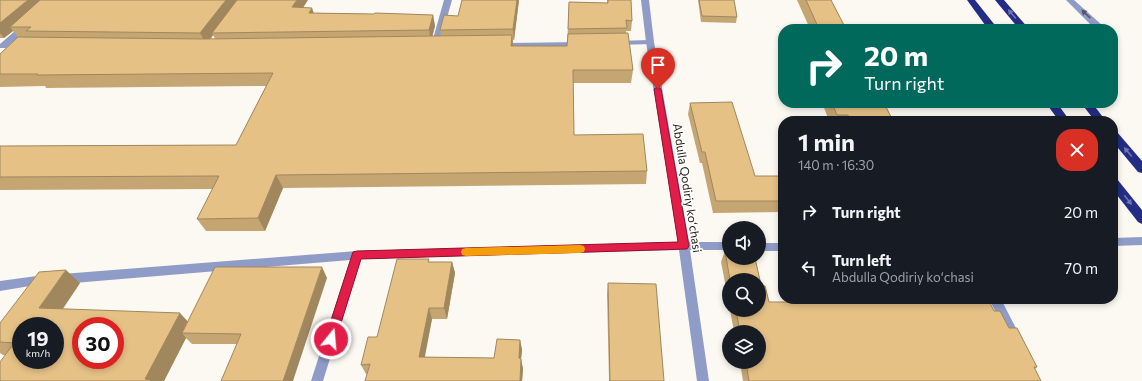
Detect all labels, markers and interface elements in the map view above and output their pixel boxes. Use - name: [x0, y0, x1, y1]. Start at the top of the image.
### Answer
- one-way arrow: [1007, 9, 1016, 20]
- one-way arrow: [1081, 10, 1091, 19]
- text: 20 m: [864, 38, 928, 72]
- icon: right: [798, 40, 850, 92]
- pin: [641, 48, 675, 89]
- icon: arrive: [647, 54, 669, 76]
- text: Turn right: [864, 72, 944, 94]
- street label: Abdulla Qodiriy koʻchasi: [671, 122, 705, 254]
- text: 1 min: [798, 127, 855, 156]
- button: close: [1056, 129, 1098, 171]
- one-way arrow: [1123, 147, 1132, 157]
- text: 140 m · 16:30: [798, 157, 874, 173]
- one-way arrow: [1123, 195, 1132, 206]
- icon: right: [798, 201, 820, 223]
- text: Turn right: [832, 203, 901, 221]
- text: 20 m: [1064, 203, 1098, 221]
- map controls: [722, 221, 766, 369]
- button: sound: [722, 221, 766, 265]
- text: Turn left: [832, 251, 891, 269]
- icon: left: [798, 257, 820, 279]
- text: 70 m: [1064, 259, 1098, 277]
- text: Abdulla Qodiriy koʻchasi: [832, 269, 974, 285]
- button: search: [722, 273, 766, 317]
- speed limit sign: 30: [72, 317, 124, 369]
- position arrow: [310, 318, 352, 360]
- button: layers: [722, 325, 766, 369]
- text: 19: [27, 326, 49, 350]
- text: km/h: [26, 347, 50, 359]

